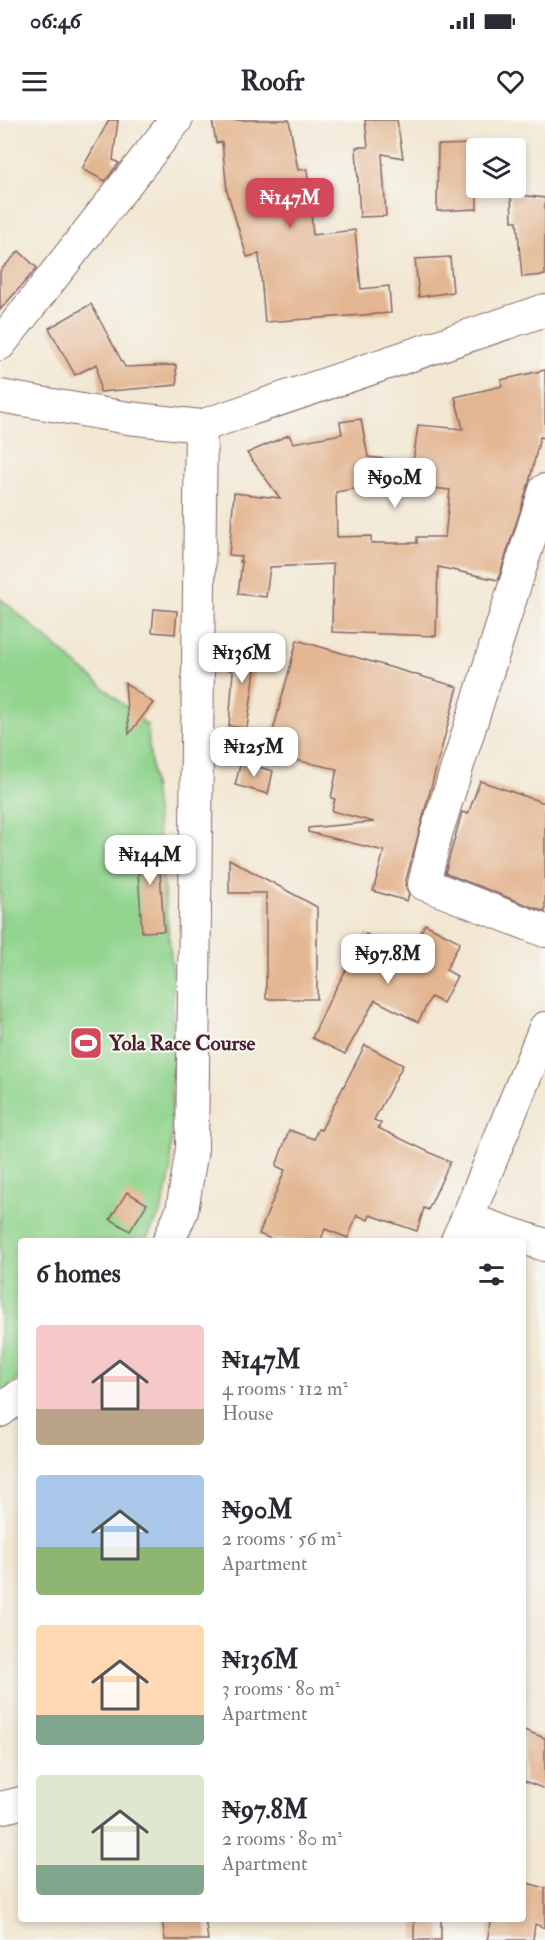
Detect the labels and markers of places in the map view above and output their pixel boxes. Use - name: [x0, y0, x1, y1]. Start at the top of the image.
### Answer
- pin: ₦147M: [248, 178, 332, 229]
- pin: ₦90M: [359, 458, 431, 509]
- pin: ₦136M: [200, 633, 284, 684]
- pin: ₦125M: [212, 727, 296, 778]
- pin: ₦144M: [108, 835, 192, 886]
- pin: ₦97.8M: [339, 934, 437, 985]
- sports icon: Yola Race Course: [68, 1025, 104, 1061]
- place label: Yola Race Course: [108, 1030, 256, 1057]

